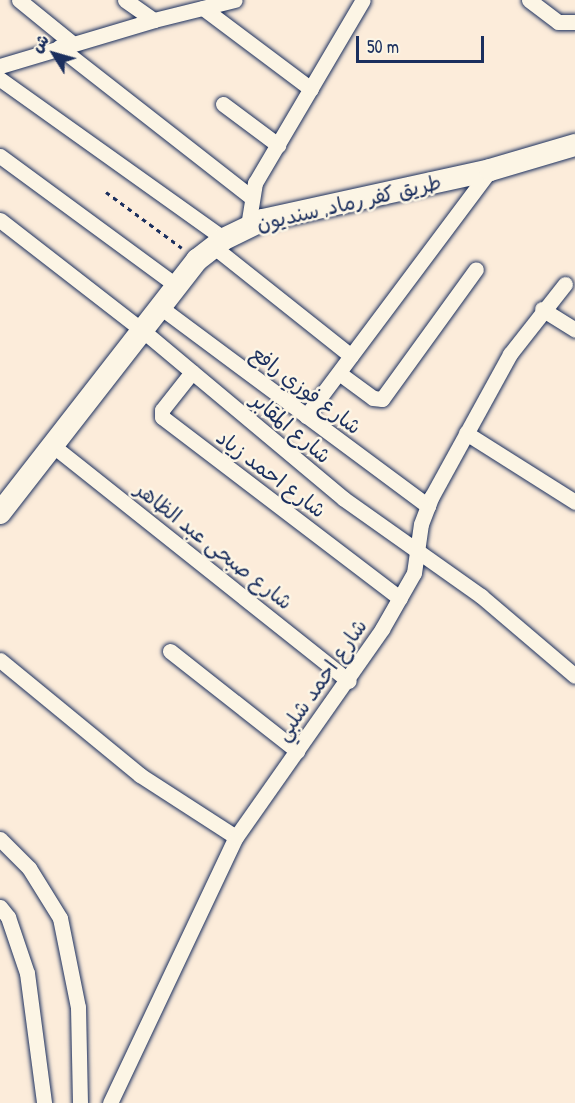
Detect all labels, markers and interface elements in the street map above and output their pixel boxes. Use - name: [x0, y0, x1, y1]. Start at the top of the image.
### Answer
- north arrow: [24, 24, 84, 84]
- scale bar: [359, 24, 486, 62]
- text: ش: [26, 30, 54, 57]
- text: 50 m: [367, 34, 399, 59]
- street label: طريق كفر رماد, سنديون: [254, 169, 444, 237]
- street label: شارع فوزي رافع: [246, 340, 366, 440]
- street label: شارع المقابر: [246, 387, 336, 469]
- street label: شارع احمد زياد: [211, 425, 331, 523]
- street label: شارع صبحى عبد الظاهر: [131, 477, 297, 615]
- street label: شارع احمد شلبي: [270, 614, 372, 746]

